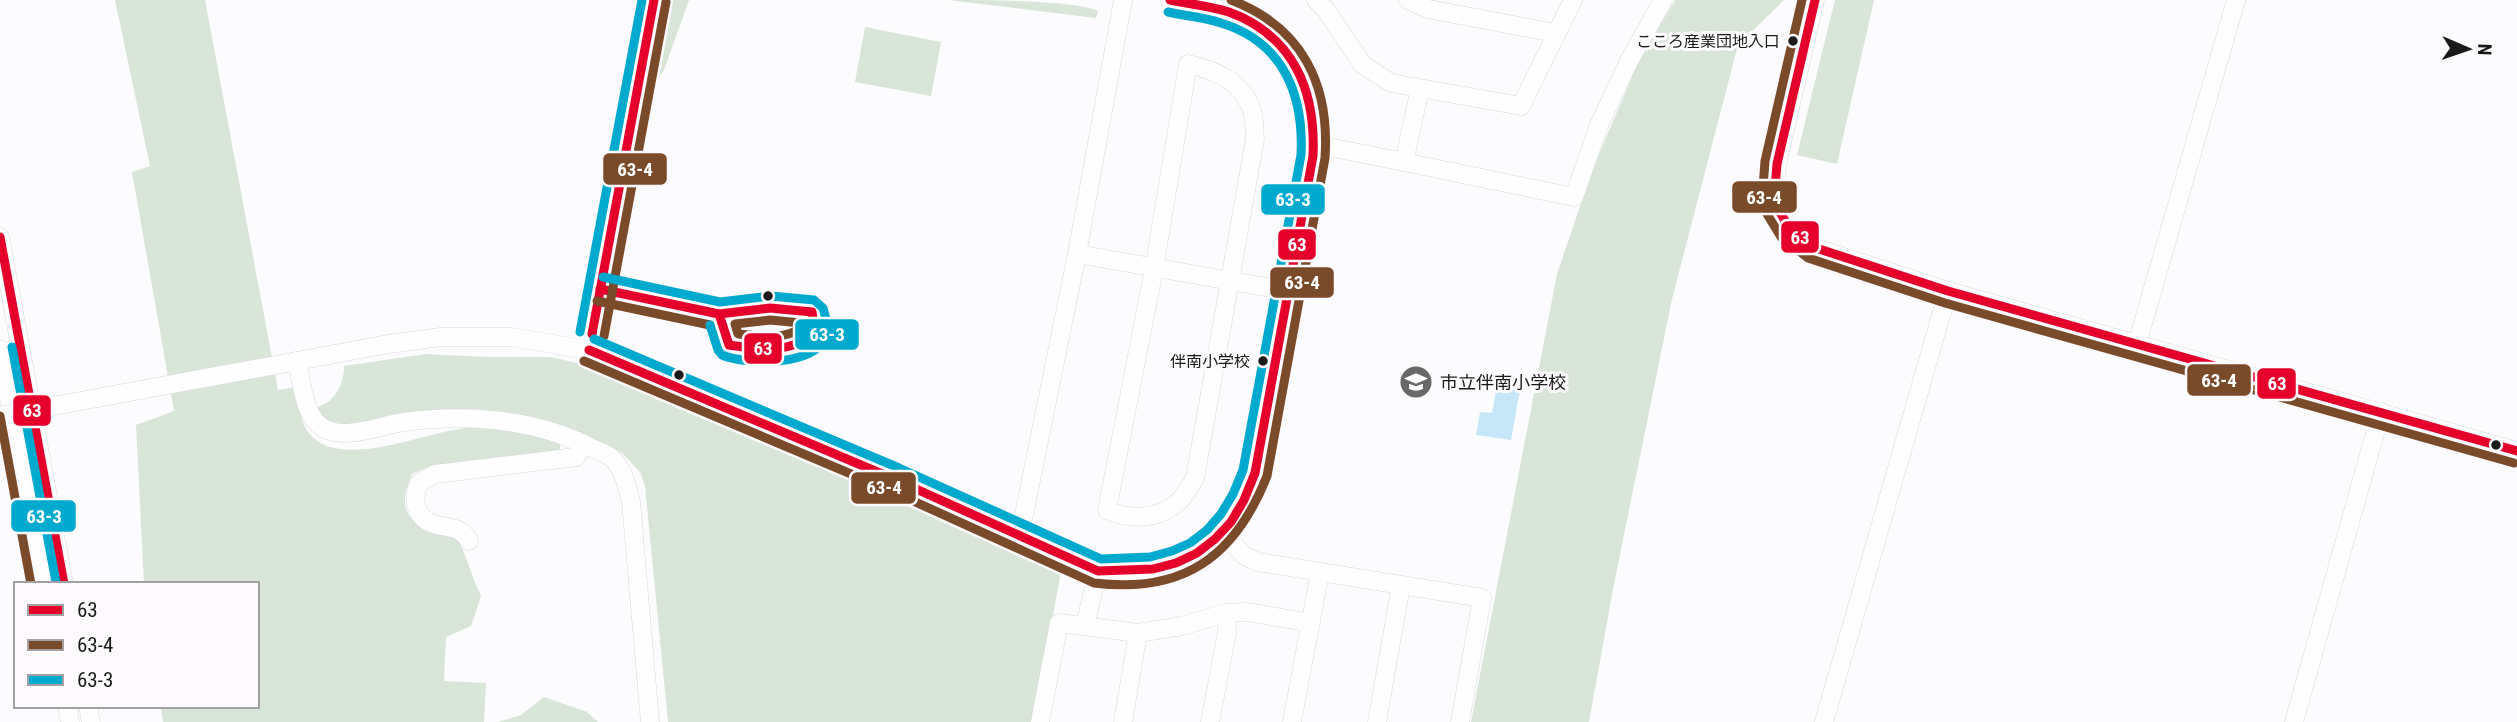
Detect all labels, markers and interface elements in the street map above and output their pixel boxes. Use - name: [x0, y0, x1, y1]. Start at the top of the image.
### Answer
- north arrow: [2433, 14, 2503, 84]
- place label: こころ産業団地入口: [1636, 32, 1780, 51]
- marker: こころ産業団地入口: [1786, 34, 1800, 48]
- text: N: [2473, 43, 2496, 56]
- line badge: 63-4: [602, 152, 668, 186]
- text: 63-4: [617, 158, 653, 181]
- line badge: 63-4: [1731, 180, 1798, 214]
- line badge: 63-3: [1260, 183, 1326, 216]
- text: 63-4: [1746, 186, 1782, 209]
- text: 63-3: [1275, 188, 1311, 211]
- line badge: 63: [1780, 220, 1820, 254]
- text: 63: [1790, 226, 1810, 249]
- line badge: 63: [1277, 228, 1317, 261]
- text: 63: [1287, 233, 1307, 256]
- line badge: 63-4: [1269, 266, 1335, 299]
- text: 63-4: [1284, 271, 1320, 294]
- unlabelled marker: [761, 289, 775, 303]
- line badge: 63-3: [794, 318, 860, 351]
- text: 63-3: [809, 323, 845, 346]
- line badge: 63: [743, 332, 783, 365]
- text: 63: [753, 337, 773, 360]
- place label: 伴南小学校: [1170, 352, 1250, 371]
- marker: 伴南小学校: [1256, 354, 1270, 368]
- school or university icon: 市立伴南小学校: [1397, 363, 1435, 401]
- line badge: 63-4: [2186, 363, 2252, 397]
- line badge: 63: [2256, 367, 2297, 400]
- unlabelled marker: [672, 368, 686, 382]
- text: 63-4: [2201, 369, 2237, 392]
- place label: 市立伴南小学校: [1440, 372, 1566, 393]
- text: 63: [2267, 372, 2287, 395]
- line badge: 63: [12, 394, 52, 427]
- text: 63: [22, 399, 42, 422]
- unlabelled marker: [2489, 438, 2503, 452]
- line badge: 63-4: [850, 471, 917, 505]
- text: 63-4: [866, 476, 902, 499]
- line badge: 63-3: [10, 499, 77, 533]
- text: 63-3: [26, 505, 62, 528]
- legend: [14, 582, 259, 708]
- text: 63: [77, 598, 98, 622]
- text: 63-4: [77, 633, 113, 657]
- text: 63-3: [77, 668, 113, 692]

